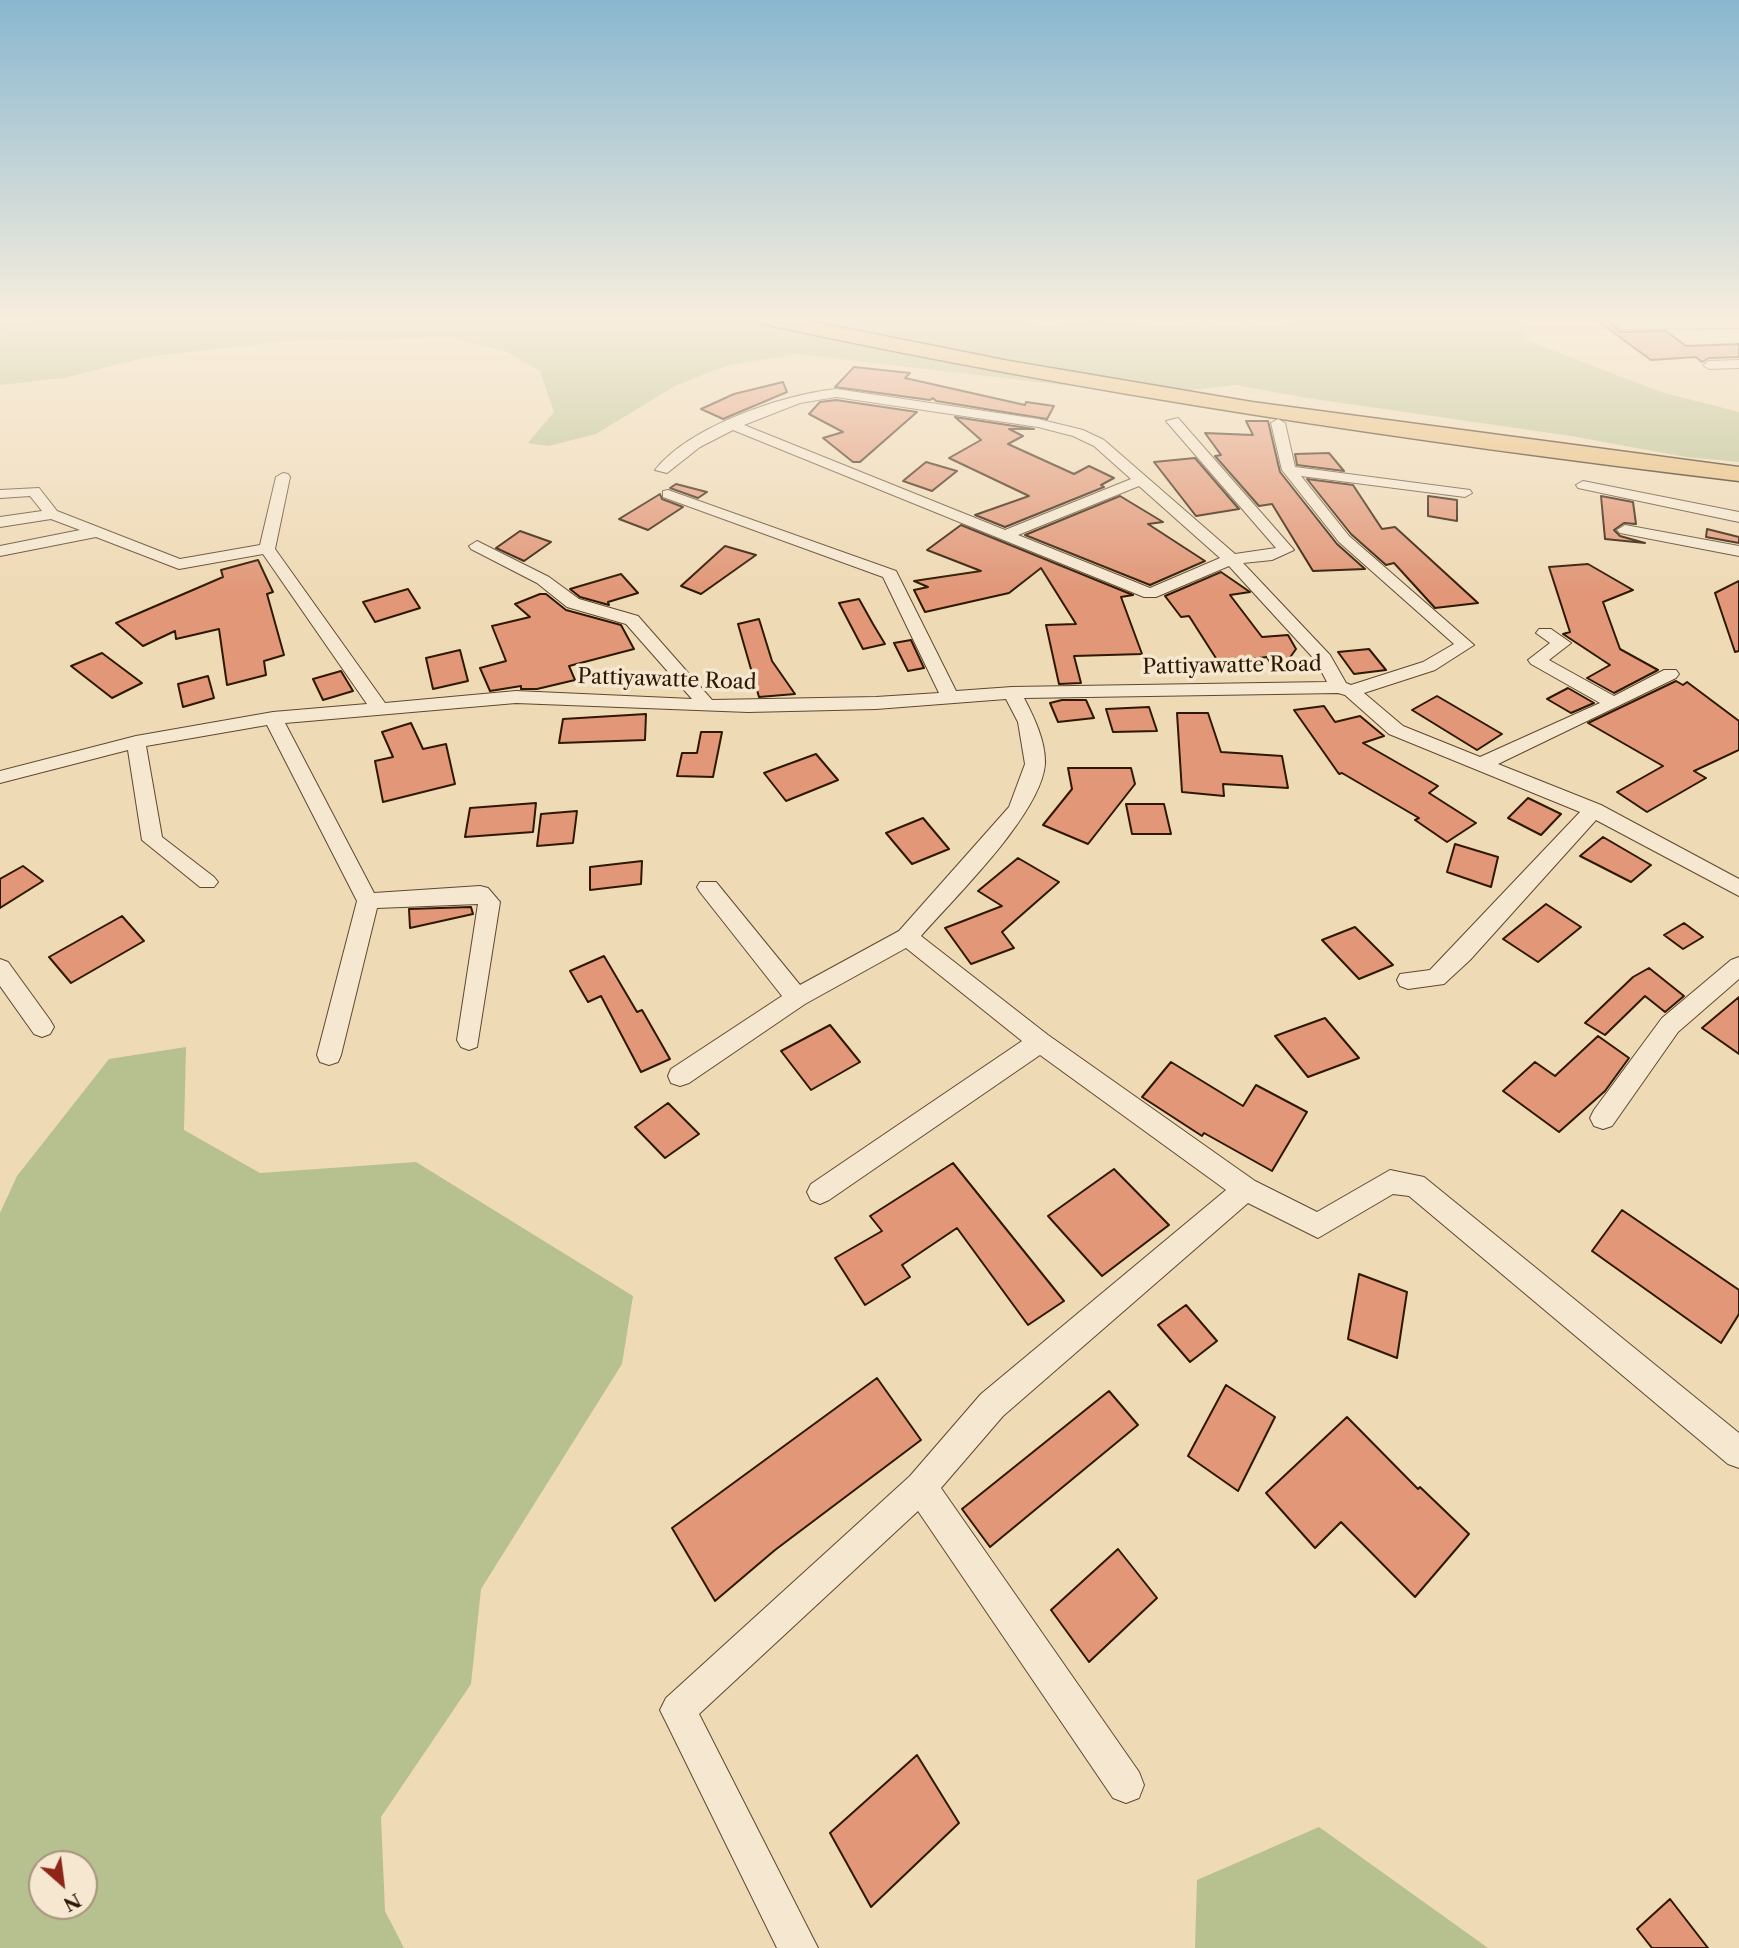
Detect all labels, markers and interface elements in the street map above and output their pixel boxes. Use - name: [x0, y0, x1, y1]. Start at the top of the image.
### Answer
- street label: Pattiyawatte Road: [1142, 652, 1322, 680]
- street label: Pattiyawatte Road: [577, 664, 757, 696]
- north arrow: [28, 1850, 98, 1920]
- text: N: [59, 1888, 85, 1916]

